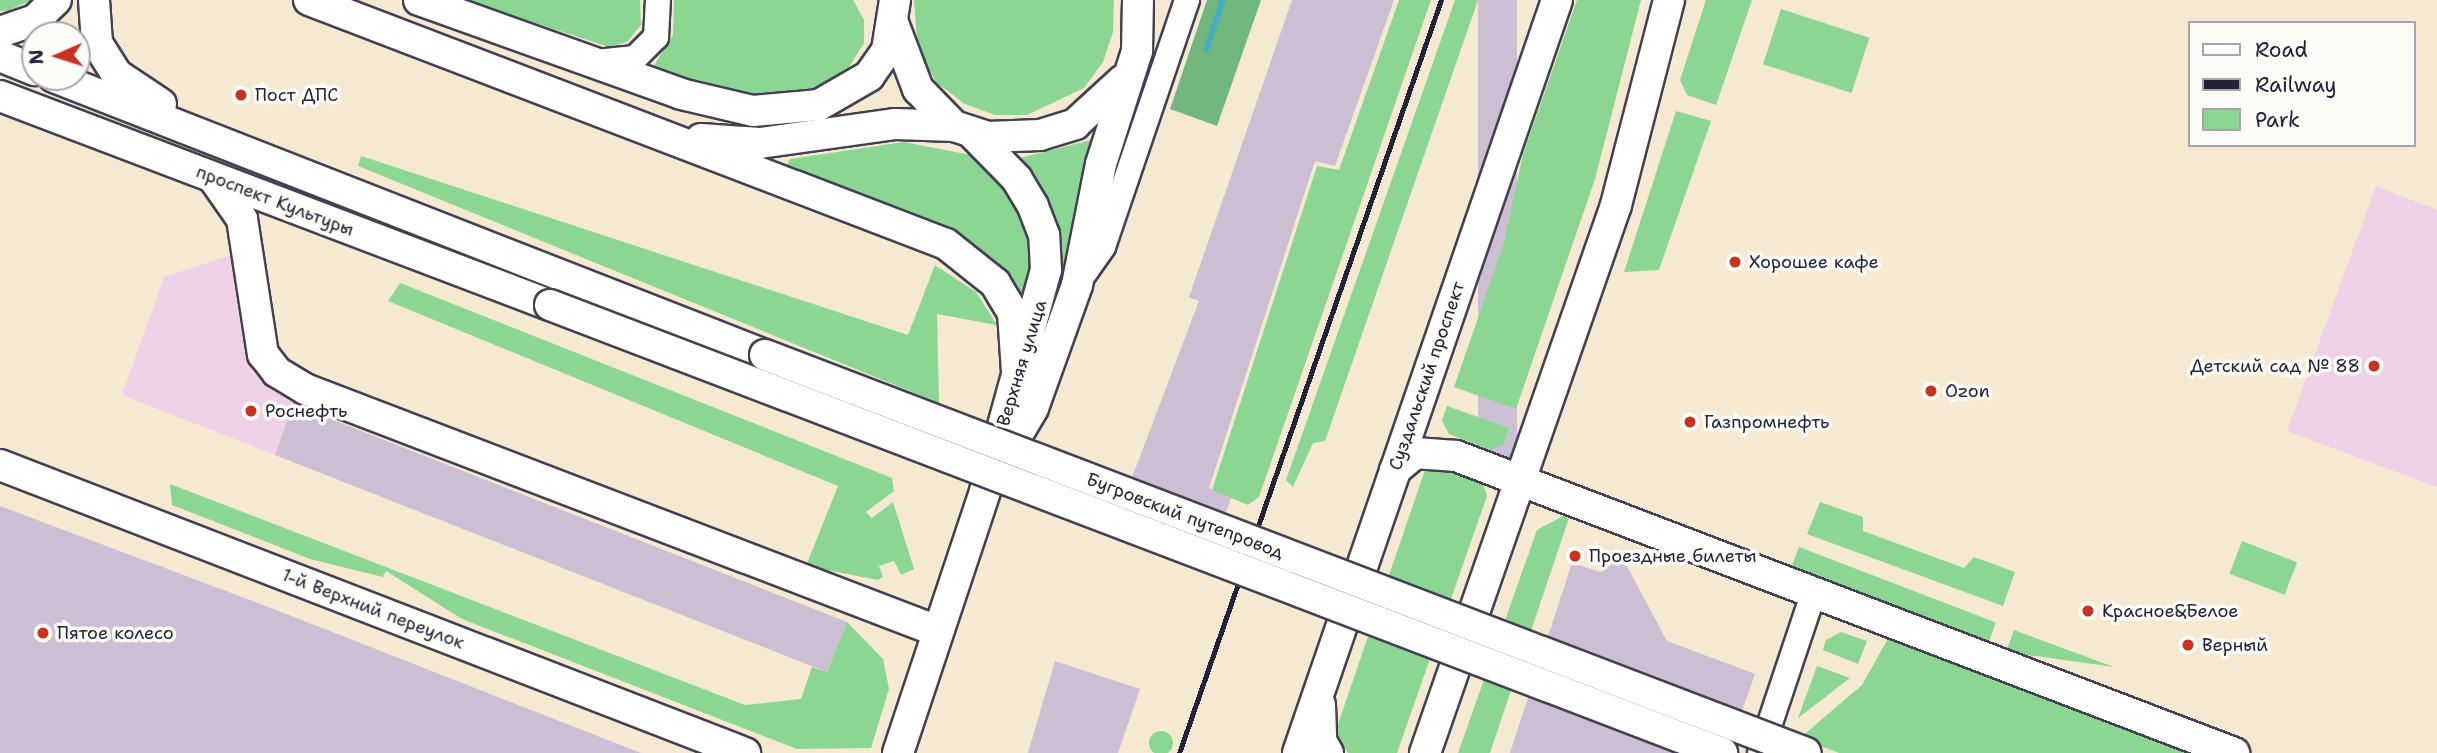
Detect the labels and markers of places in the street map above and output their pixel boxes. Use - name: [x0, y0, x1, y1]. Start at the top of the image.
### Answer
- place label: Пост ДПС: [255, 84, 338, 106]
- marker: Пост ДПС: [233, 87, 249, 103]
- place label: Хорошее кафе: [1749, 251, 1879, 273]
- marker: Хорошее кафе: [1727, 254, 1743, 270]
- place label: Детский сад № 88: [2190, 355, 2360, 377]
- marker: Детский сад № 88: [2366, 358, 2382, 374]
- place label: Ozon: [1945, 380, 1990, 402]
- marker: Ozon: [1923, 383, 1939, 399]
- place label: Роснефть: [265, 400, 347, 422]
- marker: Роснефть: [243, 403, 259, 419]
- place label: Газпромнефть: [1704, 411, 1829, 433]
- marker: Газпромнефть: [1682, 414, 1698, 430]
- place label: Проездные билеты: [1589, 545, 1757, 567]
- marker: Проездные билеты: [1567, 548, 1583, 564]
- place label: Красное&Белое: [2102, 600, 2238, 622]
- marker: Красное&Белое: [2080, 603, 2096, 619]
- place label: Пятое колесо: [57, 622, 174, 644]
- marker: Пятое колесо: [35, 625, 51, 641]
- place label: Верный: [2202, 634, 2268, 656]
- marker: Верный: [2180, 637, 2196, 653]

